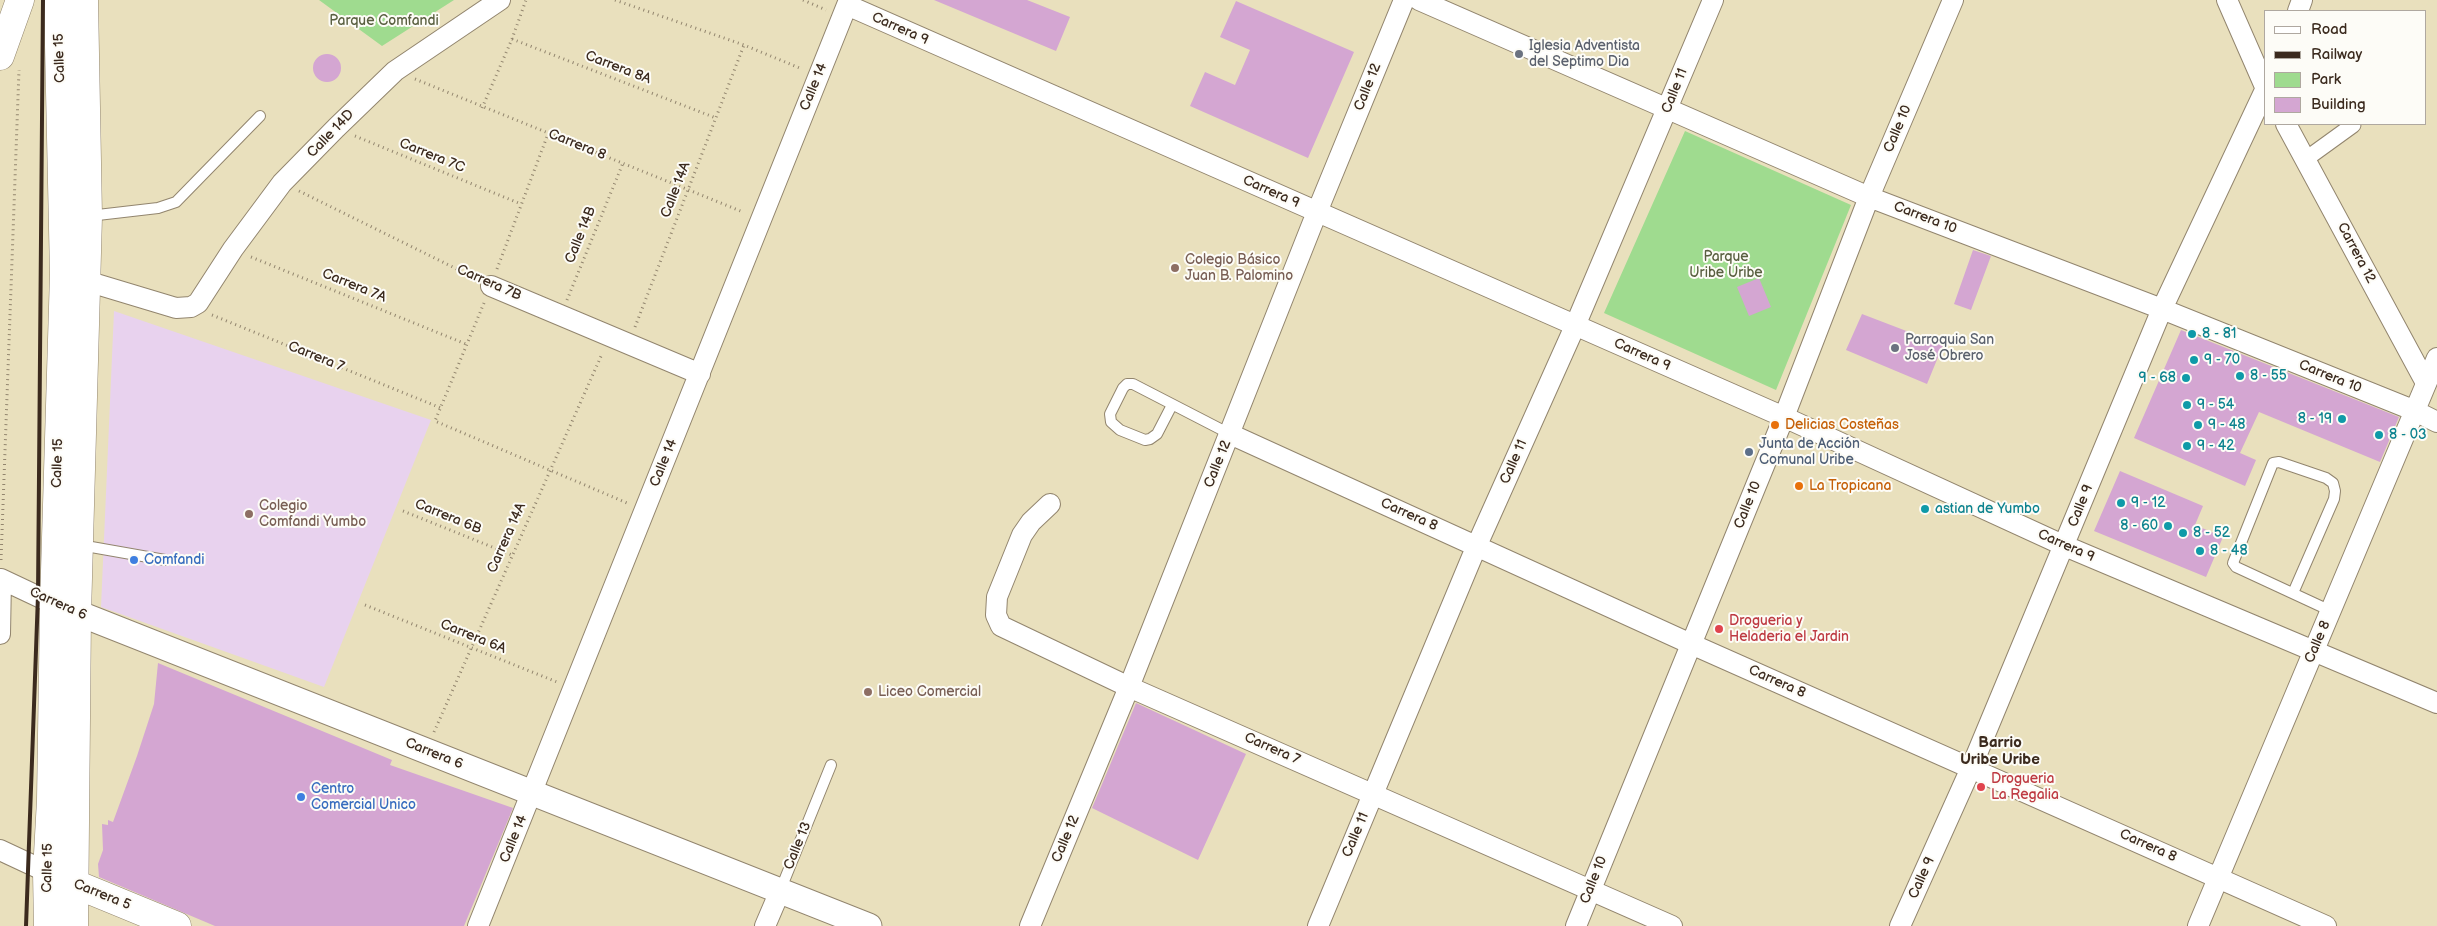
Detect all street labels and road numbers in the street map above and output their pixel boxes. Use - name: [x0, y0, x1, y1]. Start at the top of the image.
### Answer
- street label: Carrera 9: [869, 9, 931, 49]
- street label: Calle 15: [51, 33, 69, 83]
- street label: Carrera 8A: [583, 48, 653, 88]
- street label: Calle 14: [797, 61, 831, 113]
- street label: Calle 12: [1351, 61, 1385, 113]
- street label: Calle 11: [1658, 66, 1692, 116]
- street label: Calle 10: [1881, 103, 1915, 155]
- street label: Calle 14D: [304, 106, 358, 162]
- street label: Carrera 8: [546, 126, 608, 164]
- street label: Carrera 7C: [397, 135, 467, 177]
- street label: Calle 14A: [658, 160, 694, 220]
- street label: Carrera 9: [1240, 172, 1302, 212]
- street label: Carrera 10: [1891, 198, 1959, 238]
- street label: Calle 14B: [562, 204, 600, 266]
- street label: Carrera 12: [2333, 220, 2379, 286]
- street label: Carrera 7B: [454, 261, 524, 305]
- street label: Carrera 7A: [319, 265, 389, 307]
- street label: Carrera 9: [1611, 335, 1673, 375]
- street label: Carrera 7: [285, 338, 347, 376]
- street label: Carrera 10: [2296, 357, 2364, 397]
- street label: Calle 14: [647, 437, 681, 489]
- street label: Calle 11: [1497, 437, 1531, 487]
- street label: Calle 15: [49, 438, 67, 488]
- street label: Calle 12: [1201, 438, 1235, 490]
- street label: Calle 10: [1731, 479, 1765, 531]
- street label: Calle 9: [2065, 482, 2097, 530]
- street label: Carrera 8: [1378, 495, 1440, 535]
- street label: Carrera 6B: [412, 496, 484, 538]
- street label: Carrera 14A: [484, 500, 530, 576]
- street label: Carrera 9: [2035, 526, 2097, 566]
- street label: Carrera 6: [27, 584, 89, 624]
- street label: Carrera 6A: [438, 616, 508, 658]
- street label: Calle 8: [2302, 618, 2334, 666]
- street label: Carrera 8: [1746, 662, 1808, 702]
- street label: Carrera 7: [1241, 729, 1303, 769]
- street label: Carrera 6: [403, 735, 465, 773]
- street label: Calle 11: [1339, 810, 1373, 860]
- street label: Calle 14: [497, 813, 531, 865]
- street label: Calle 12: [1049, 813, 1083, 865]
- street label: Calle 13: [781, 820, 815, 872]
- street label: Carrera 8: [2117, 826, 2179, 866]
- street label: Calle 15: [39, 843, 57, 893]
- street label: Calle 10: [1577, 854, 1611, 906]
- street label: Calle 9: [1905, 854, 1939, 902]
- street label: Carrera 5: [71, 876, 133, 914]

